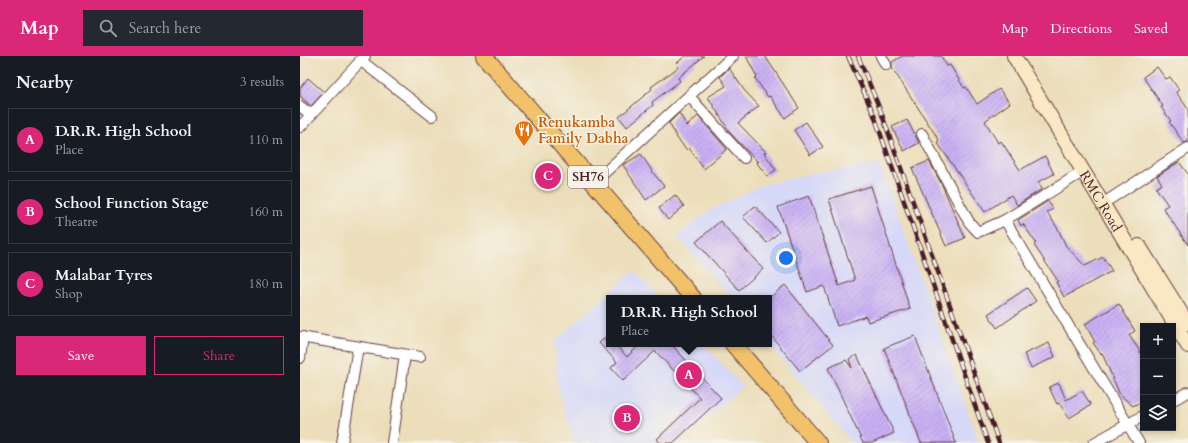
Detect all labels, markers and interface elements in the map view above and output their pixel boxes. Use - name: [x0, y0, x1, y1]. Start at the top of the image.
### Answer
- search box: [83, 10, 363, 46]
- text: Map: [20, 15, 59, 41]
- icon: search: [97, 17, 119, 39]
- text: Search here: [129, 18, 201, 38]
- text: Map: [1002, 19, 1028, 38]
- text: Directions: [1050, 19, 1112, 38]
- text: Saved: [1134, 19, 1168, 38]
- text: Nearby: [16, 71, 73, 94]
- text: 3 results: [240, 73, 284, 91]
- place label: Renukamba Family Dabha: [538, 113, 629, 148]
- restaurant icon: Renukamba Family Dabha: [513, 119, 535, 147]
- text: D.R.R. High School: [55, 121, 192, 141]
- text: A: [25, 131, 35, 149]
- text: 110 m: [249, 131, 283, 149]
- text: Place: [55, 141, 83, 159]
- pin: C: [535, 161, 561, 191]
- road number: SH76: [568, 166, 608, 188]
- street label: RMC Road: [1075, 167, 1127, 236]
- text: School Function Stage: [55, 193, 209, 213]
- text: B: [25, 203, 35, 221]
- text: 160 m: [249, 203, 283, 221]
- text: Theatre: [55, 213, 98, 231]
- your location: [776, 248, 796, 268]
- text: Malabar Tyres: [55, 265, 153, 285]
- text: C: [25, 275, 35, 293]
- text: 180 m: [249, 275, 283, 293]
- text: Shop: [55, 285, 83, 303]
- popup: [606, 295, 772, 347]
- text: D.R.R. High School: [621, 302, 757, 322]
- text: Place: [621, 322, 649, 340]
- map controls: [1140, 323, 1176, 431]
- button: +: [1140, 323, 1176, 359]
- button: Save: [16, 336, 146, 375]
- button: Share: [154, 336, 284, 375]
- button: −: [1140, 359, 1176, 395]
- pin: A: [676, 360, 702, 390]
- button: layers: [1140, 395, 1176, 431]
- pin: B: [614, 403, 640, 433]

